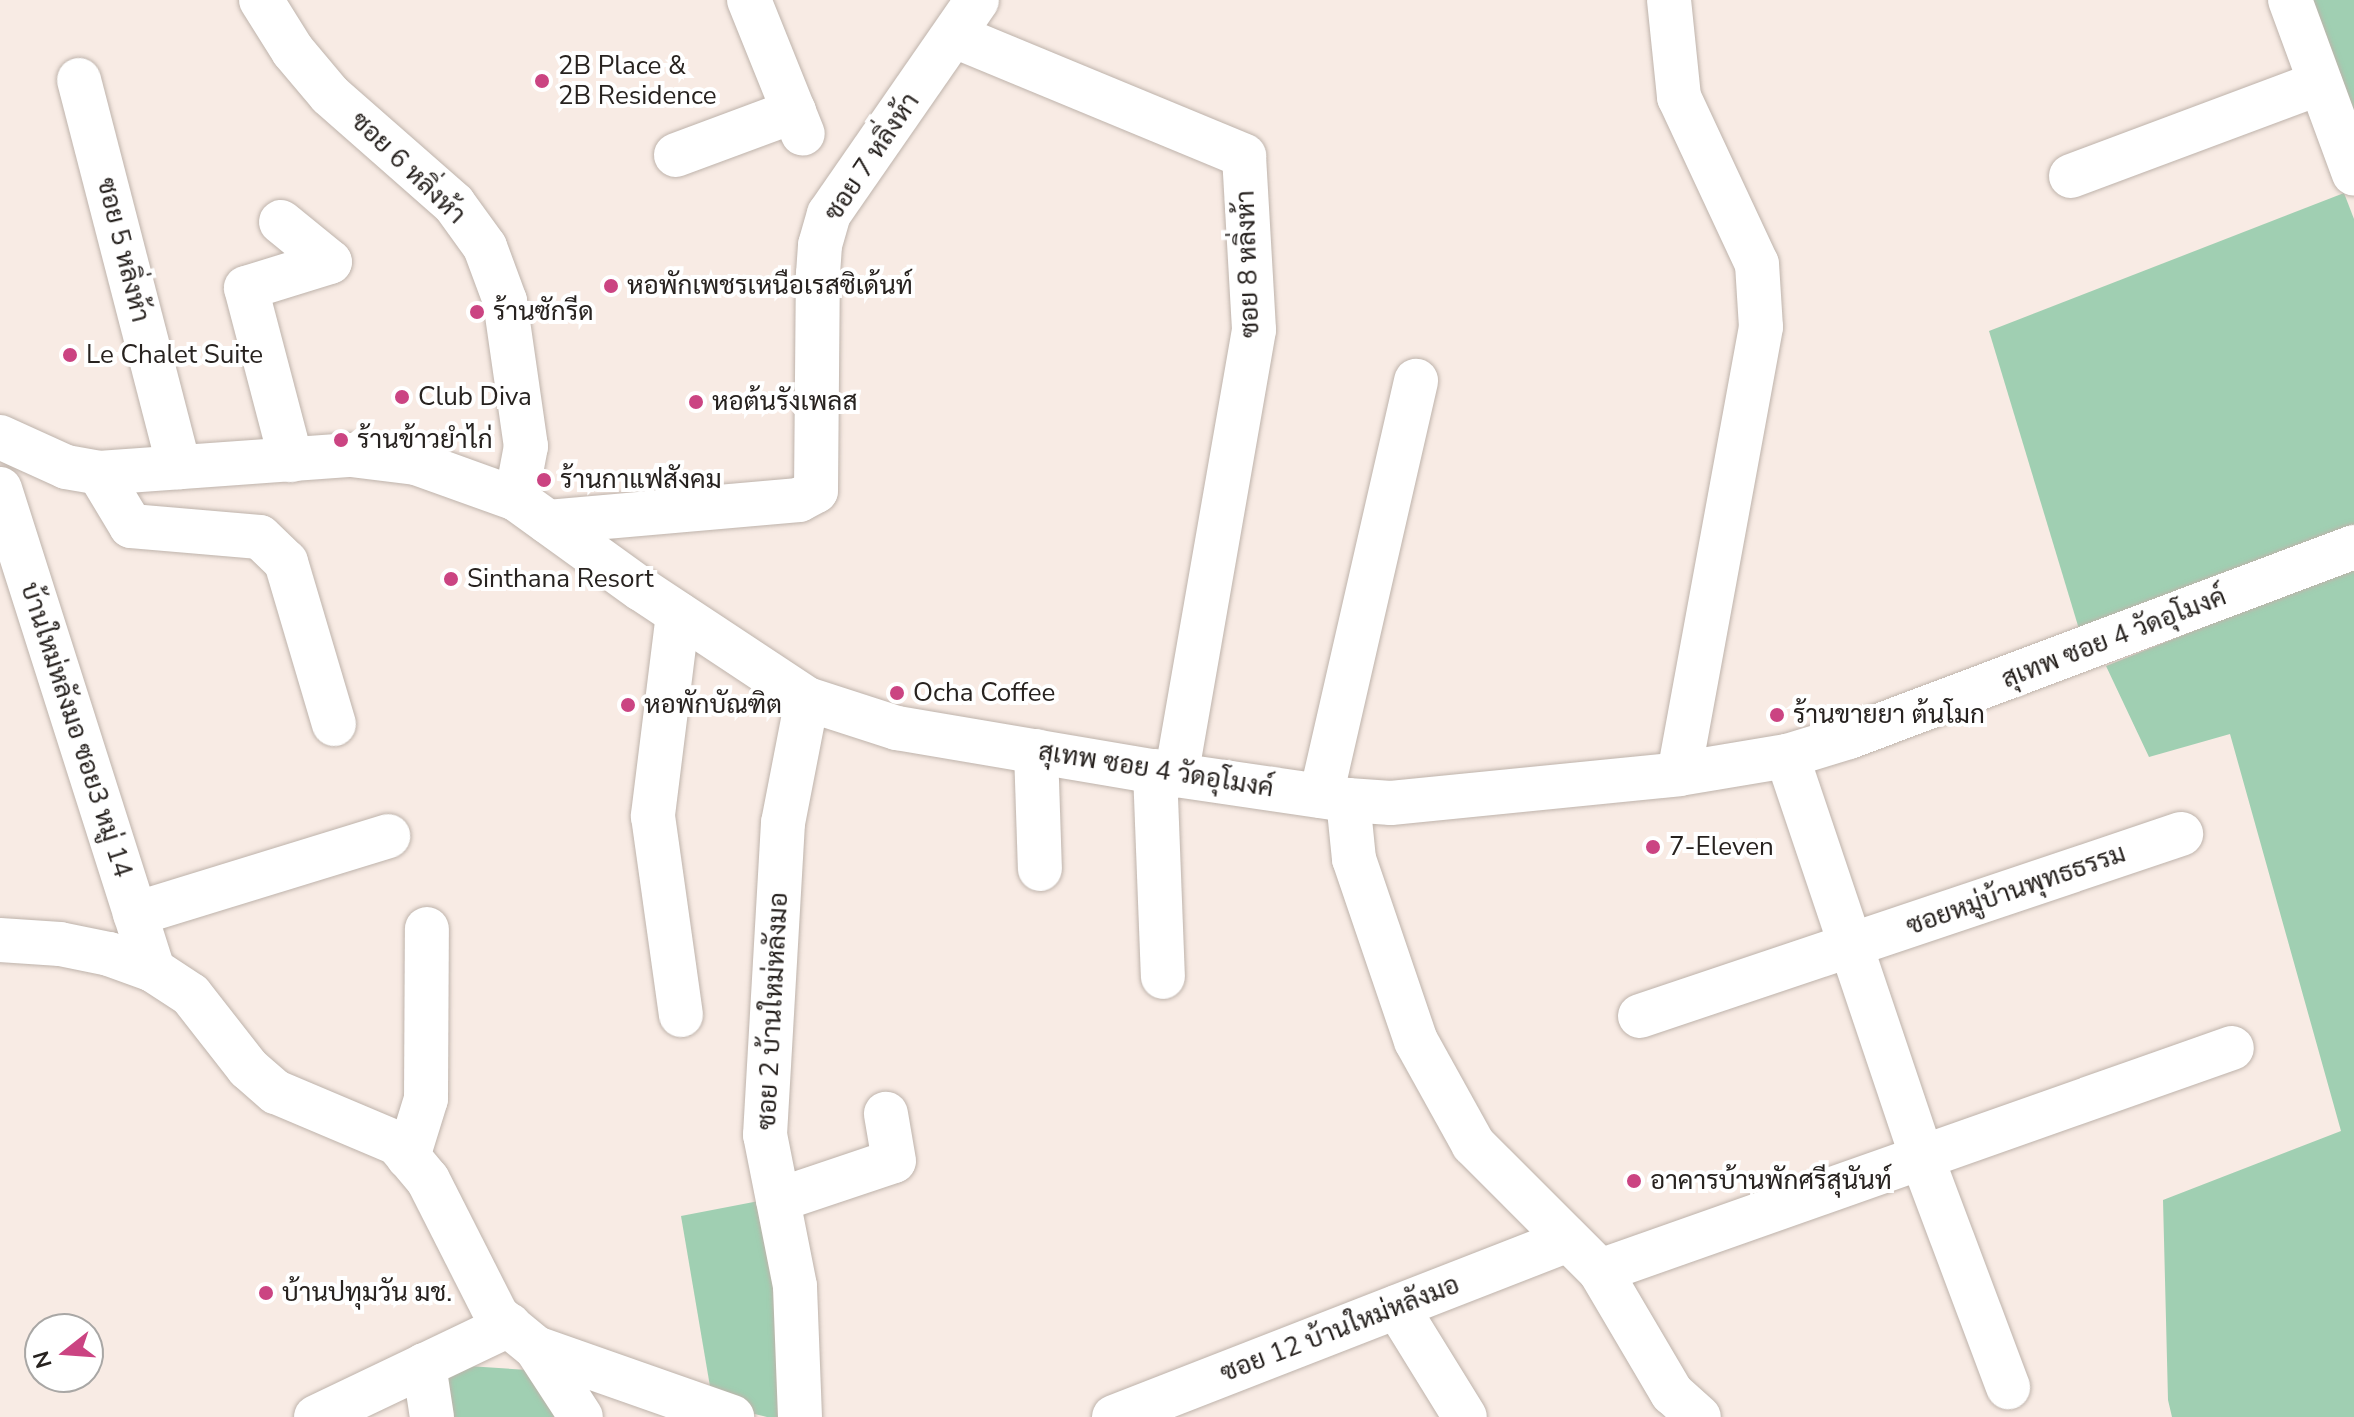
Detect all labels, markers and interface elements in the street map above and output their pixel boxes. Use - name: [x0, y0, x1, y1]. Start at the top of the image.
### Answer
- place label: 2B Place & 2B Residence: [558, 50, 717, 112]
- marker: 2B Place & 2B Residence: [533, 72, 551, 90]
- street label: ซอย 7 หลิ่งห้า: [818, 87, 926, 227]
- street label: ซอย 6 หลิ่งห้า: [344, 105, 472, 231]
- street label: ซอย 5 หลิ่งห้า: [90, 175, 156, 325]
- street label: ซอย 8 หลิ่งห้า: [1230, 190, 1266, 338]
- place label: หอพักเพชรเหนือเรสซิเด้นท์: [627, 270, 913, 302]
- marker: หอพักเพชรเหนือเรสซิเด้นท์: [602, 277, 620, 295]
- place label: ร้านซักรีด: [493, 296, 594, 328]
- marker: ร้านซักรีด: [468, 303, 486, 321]
- place label: Le Chalet Suite: [86, 339, 263, 371]
- marker: Le Chalet Suite: [61, 346, 79, 364]
- place label: Club Diva: [418, 381, 532, 413]
- place label: หอต้นรังเพลส: [712, 386, 857, 418]
- marker: Club Diva: [393, 388, 411, 406]
- marker: หอต้นรังเพลส: [687, 393, 705, 411]
- place label: ร้านข้าวยำไก่: [357, 424, 493, 456]
- marker: ร้านข้าวยำไก่: [332, 431, 350, 449]
- place label: ร้านกาแฟสังคม: [560, 464, 722, 496]
- marker: ร้านกาแฟสังคม: [535, 471, 553, 489]
- place label: Sinthana Resort: [467, 563, 654, 595]
- marker: Sinthana Resort: [442, 570, 460, 588]
- street label: บ้านใหม่หลังมอ ซอย3 หมู่ 14: [14, 579, 138, 881]
- street label: สุเทพ ซอย 4 วัดอุโมงค์: [1997, 581, 2231, 695]
- place label: Ocha Coffee: [913, 677, 1055, 709]
- marker: Ocha Coffee: [888, 684, 906, 702]
- place label: หอพักบัณฑิต: [644, 689, 782, 721]
- marker: หอพักบัณฑิต: [619, 696, 637, 714]
- place label: ร้านขายยา ต้นโมก: [1793, 699, 1985, 731]
- marker: ร้านขายยา ต้นโมก: [1768, 706, 1786, 724]
- street label: สุเทพ ซอย 4 วัดอุโมงค์: [1036, 736, 1276, 804]
- place label: 7-Eleven: [1669, 831, 1774, 863]
- marker: 7-Eleven: [1644, 838, 1662, 856]
- street label: ซอยหมู่บ้านพุทธธรรม: [1902, 838, 2130, 942]
- street label: ซอย 2 บ้านใหม่หลังมอ: [751, 891, 795, 1131]
- place label: อาคารบ้านพักศรีสุนันท์: [1650, 1165, 1892, 1197]
- marker: อาคารบ้านพักศรีสุนันท์: [1625, 1172, 1643, 1190]
- street label: ซอย 12 บ้านใหม่หลังมอ: [1216, 1269, 1464, 1389]
- place label: บ้านปทุมวัน มช.: [282, 1277, 452, 1309]
- marker: บ้านปทุมวัน มช.: [257, 1284, 275, 1302]
- north arrow: [24, 1313, 104, 1393]
- text: N: [26, 1347, 60, 1372]

